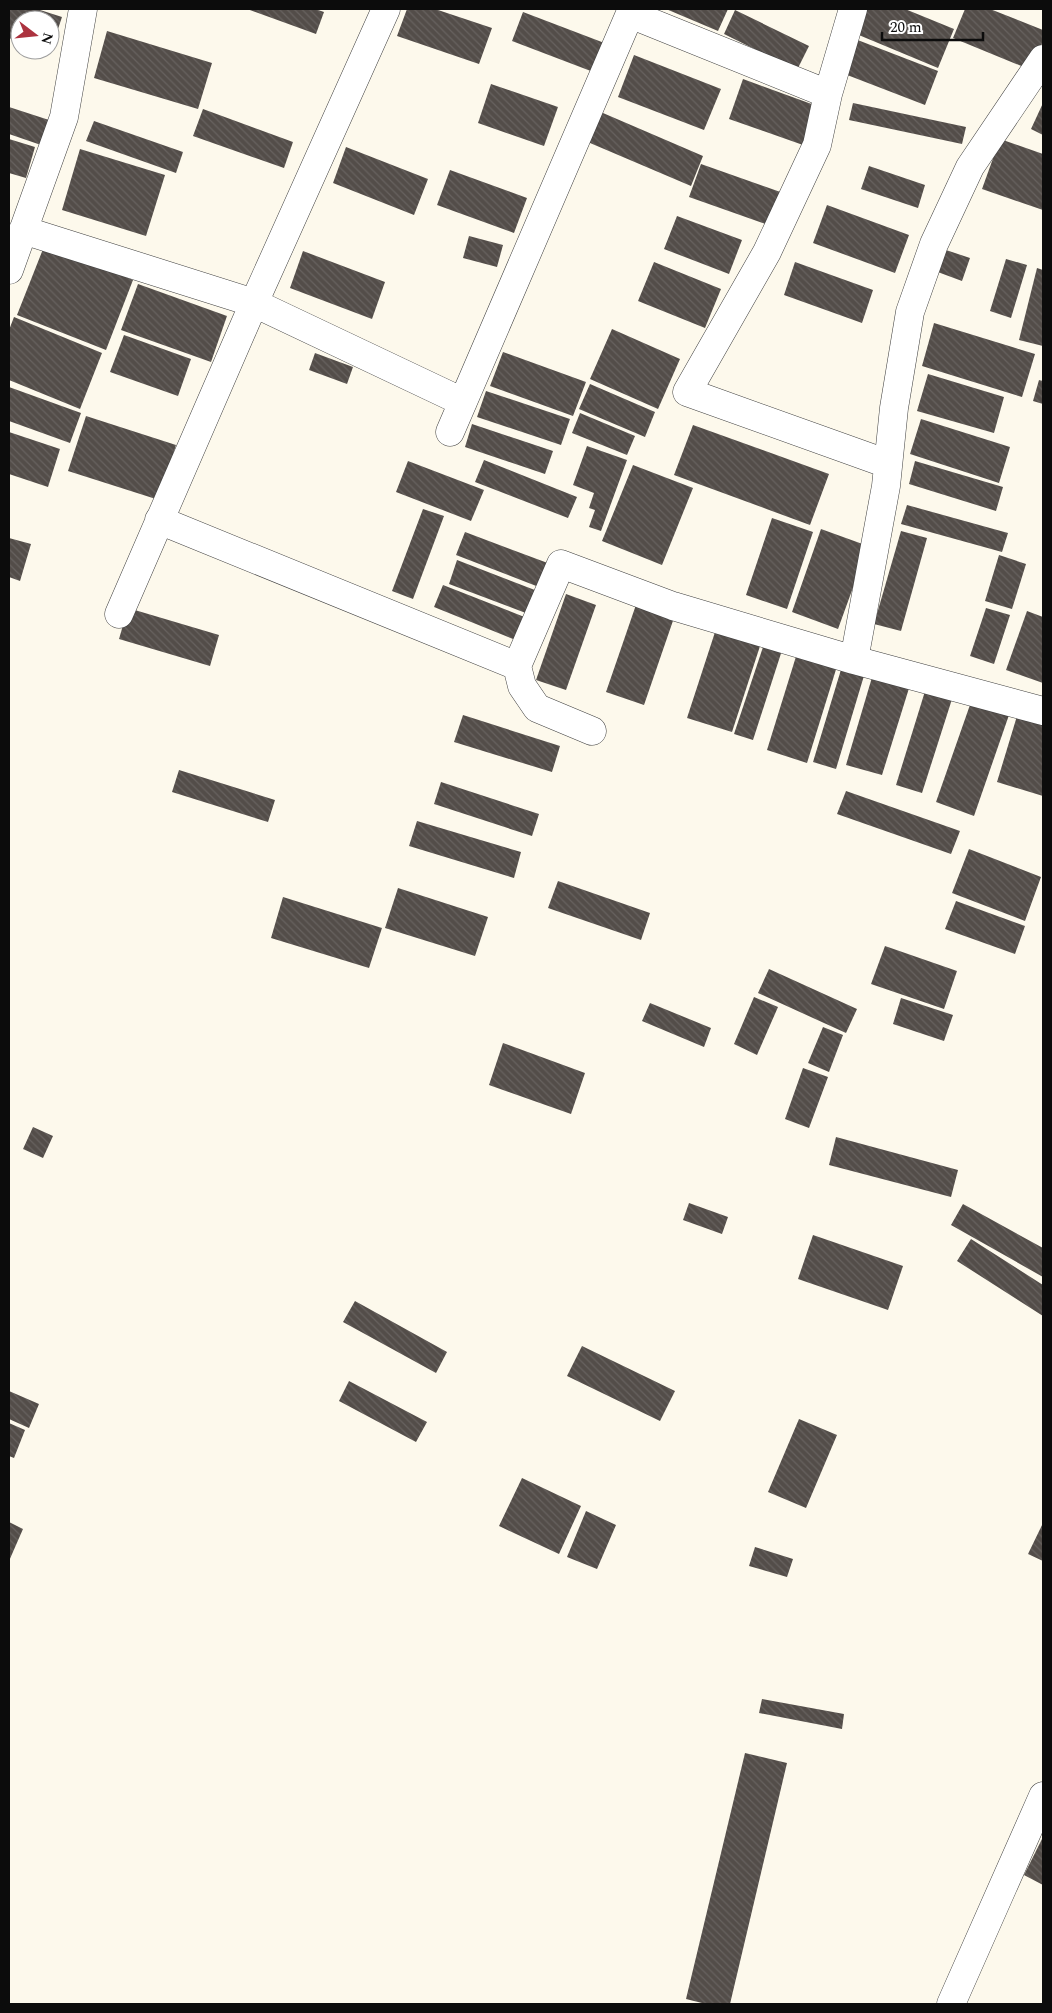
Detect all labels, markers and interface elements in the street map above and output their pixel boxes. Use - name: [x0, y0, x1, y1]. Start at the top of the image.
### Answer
- north arrow: [10, 10, 60, 60]
- scale bar: [882, 10, 983, 42]
- text: 20 m: [890, 16, 922, 39]
- text: N: [35, 30, 59, 47]

